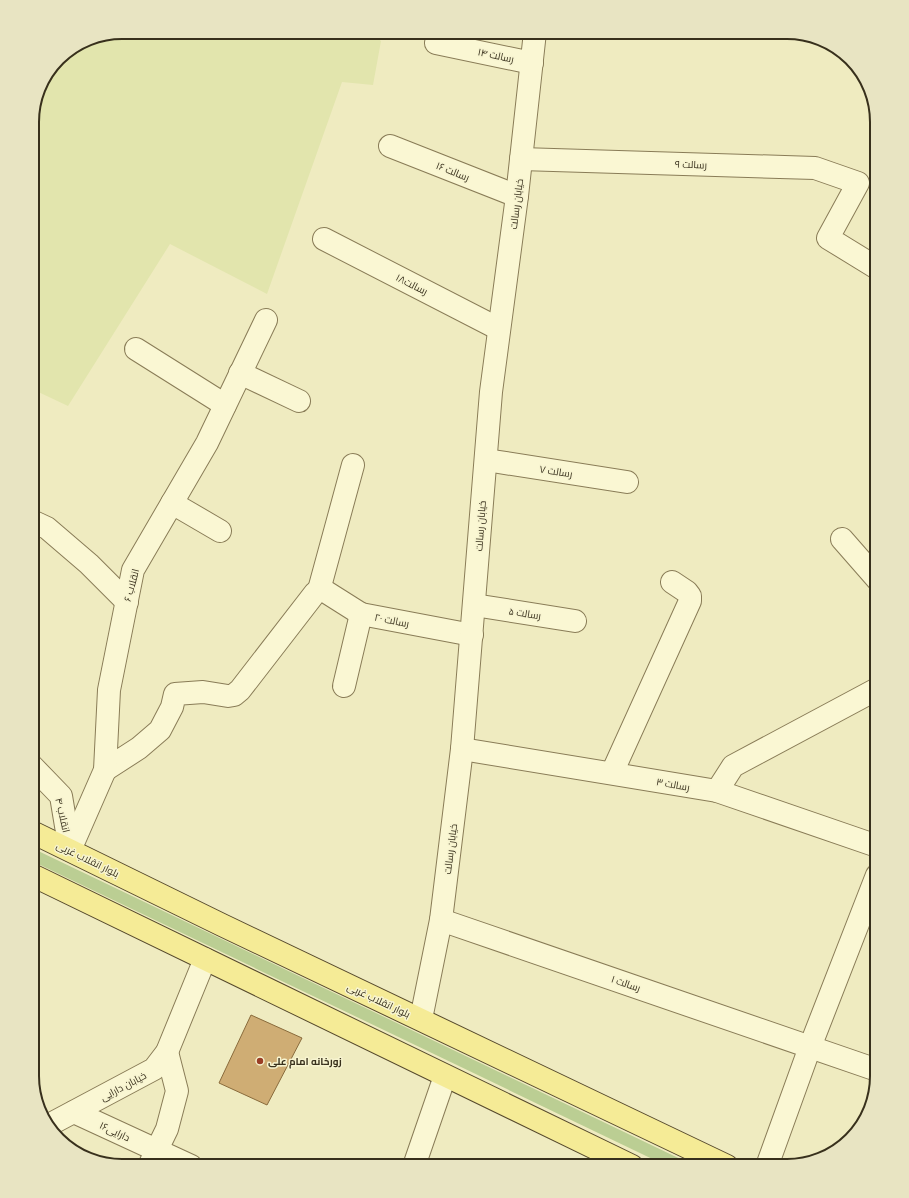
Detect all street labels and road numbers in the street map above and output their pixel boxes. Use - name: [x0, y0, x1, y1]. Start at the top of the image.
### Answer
- street label: رسالت ۱۴: [477, 45, 515, 66]
- street label: رسالت ۹: [675, 157, 707, 172]
- street label: رسالت ۱۶: [434, 159, 471, 184]
- street label: خیابان رسالت: [507, 178, 526, 230]
- street label: رسالت۱۸: [394, 271, 430, 298]
- street label: رسالت ۷: [538, 462, 573, 481]
- street label: خیابان رسالت: [472, 500, 489, 552]
- street label: انقلاب ۶: [121, 567, 142, 603]
- street label: رسالت ۵: [508, 605, 542, 622]
- street label: رسالت ۲۰: [374, 611, 410, 630]
- street label: رسالت ۳: [655, 775, 691, 794]
- street label: انقلاب ۴: [52, 796, 73, 834]
- street label: خیابان رسالت: [441, 823, 460, 875]
- street label: بلوار انقلاب غربی: [54, 839, 121, 880]
- street label: رسالت ۱: [609, 972, 642, 995]
- street label: بلوار انقلاب غربی: [345, 980, 412, 1021]
- street label: خیابان دارایی: [98, 1069, 149, 1104]
- street label: دارایی۱۶: [97, 1119, 132, 1144]

